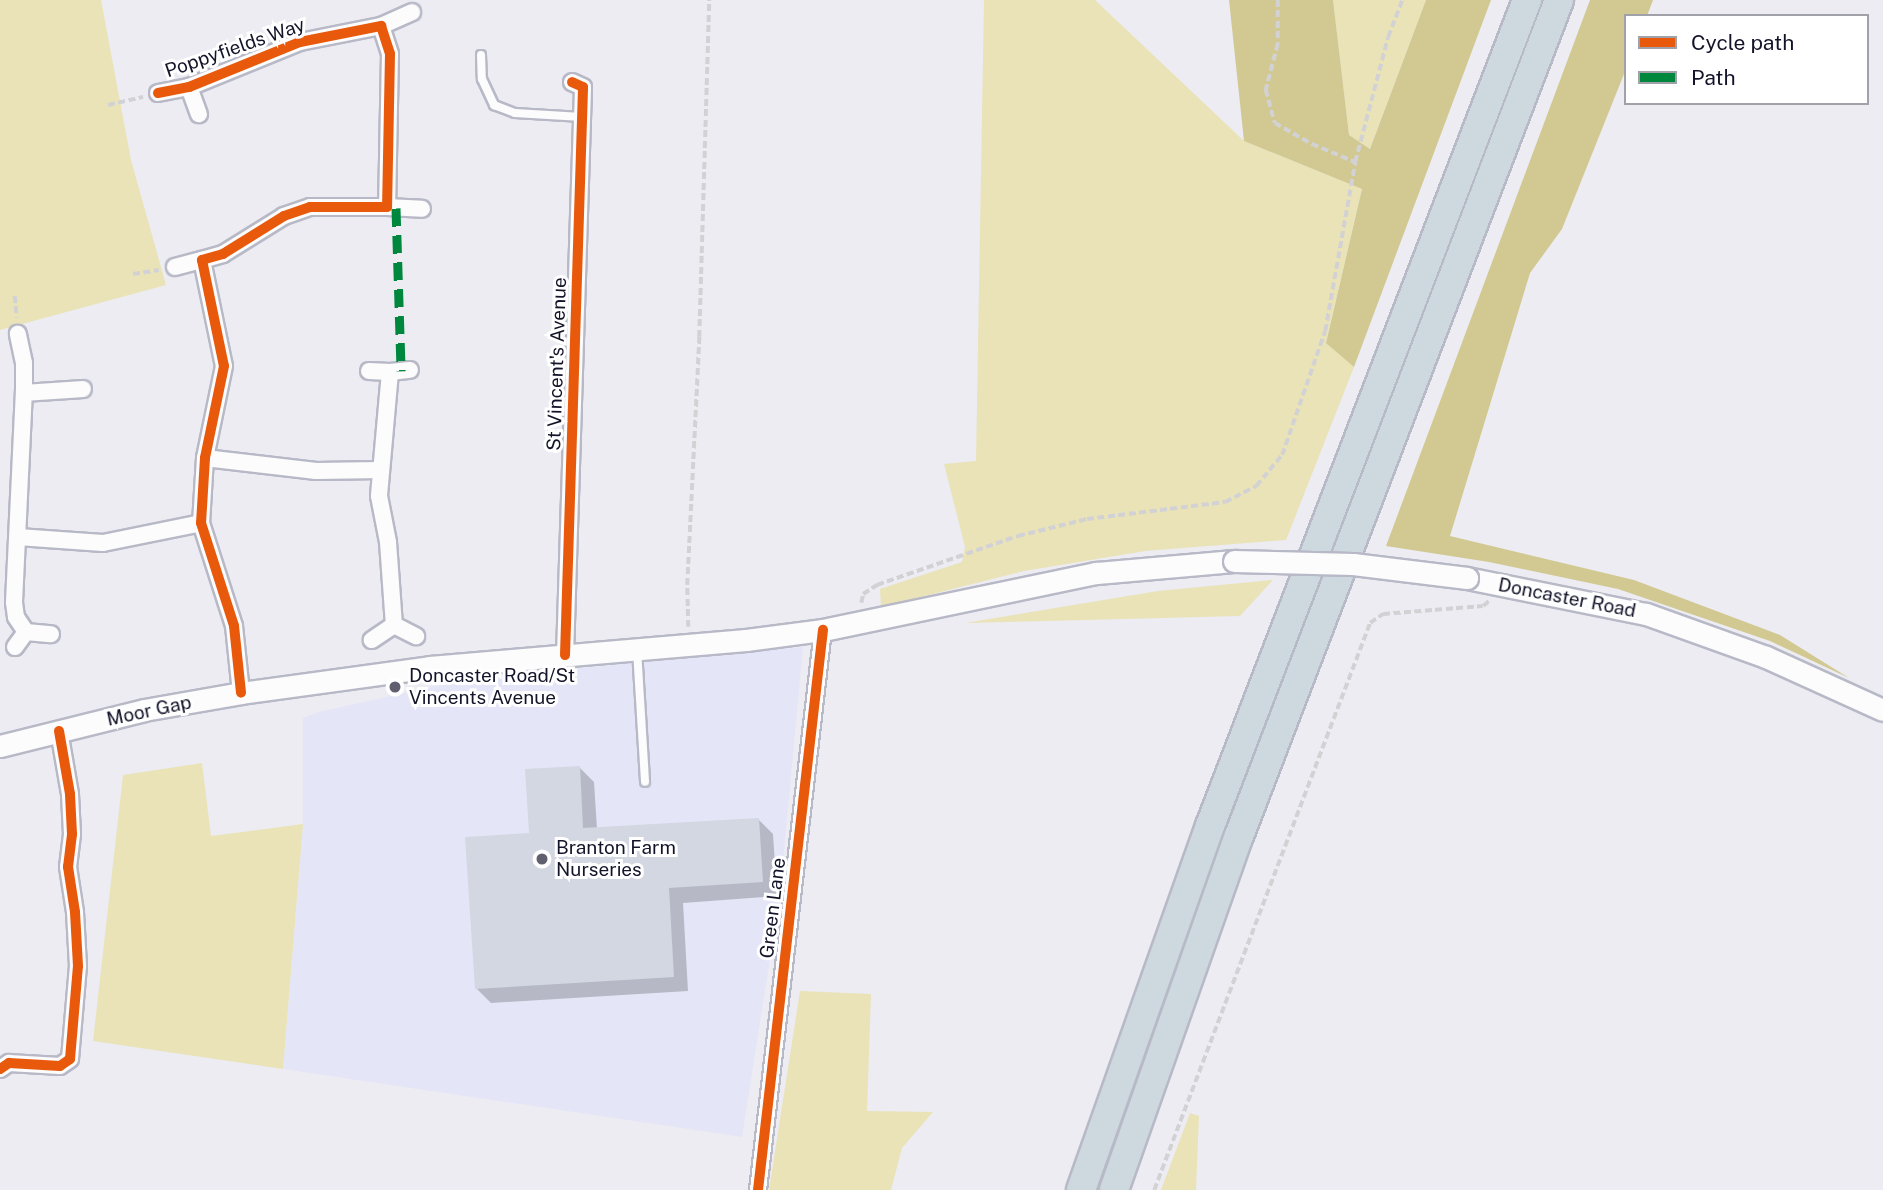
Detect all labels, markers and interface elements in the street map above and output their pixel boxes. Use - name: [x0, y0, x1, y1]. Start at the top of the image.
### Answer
- street label: Poppyfields Way: [162, 13, 308, 83]
- legend: [1624, 14, 1869, 105]
- text: Cycle path: [1691, 30, 1794, 55]
- text: Path: [1691, 65, 1736, 90]
- street label: St Vincent's Avenue: [543, 277, 571, 451]
- street label: Doncaster Road: [1496, 573, 1638, 623]
- place label: Doncaster Road/St Vincents Avenue: [409, 665, 575, 709]
- marker: Doncaster Road/St Vincents Avenue: [387, 679, 403, 695]
- street label: Moor Gap: [105, 691, 193, 731]
- place label: Branton Farm Nurseries: [556, 837, 676, 881]
- marker: Branton Farm Nurseries: [534, 851, 550, 867]
- street label: Green Lane: [756, 856, 790, 960]

